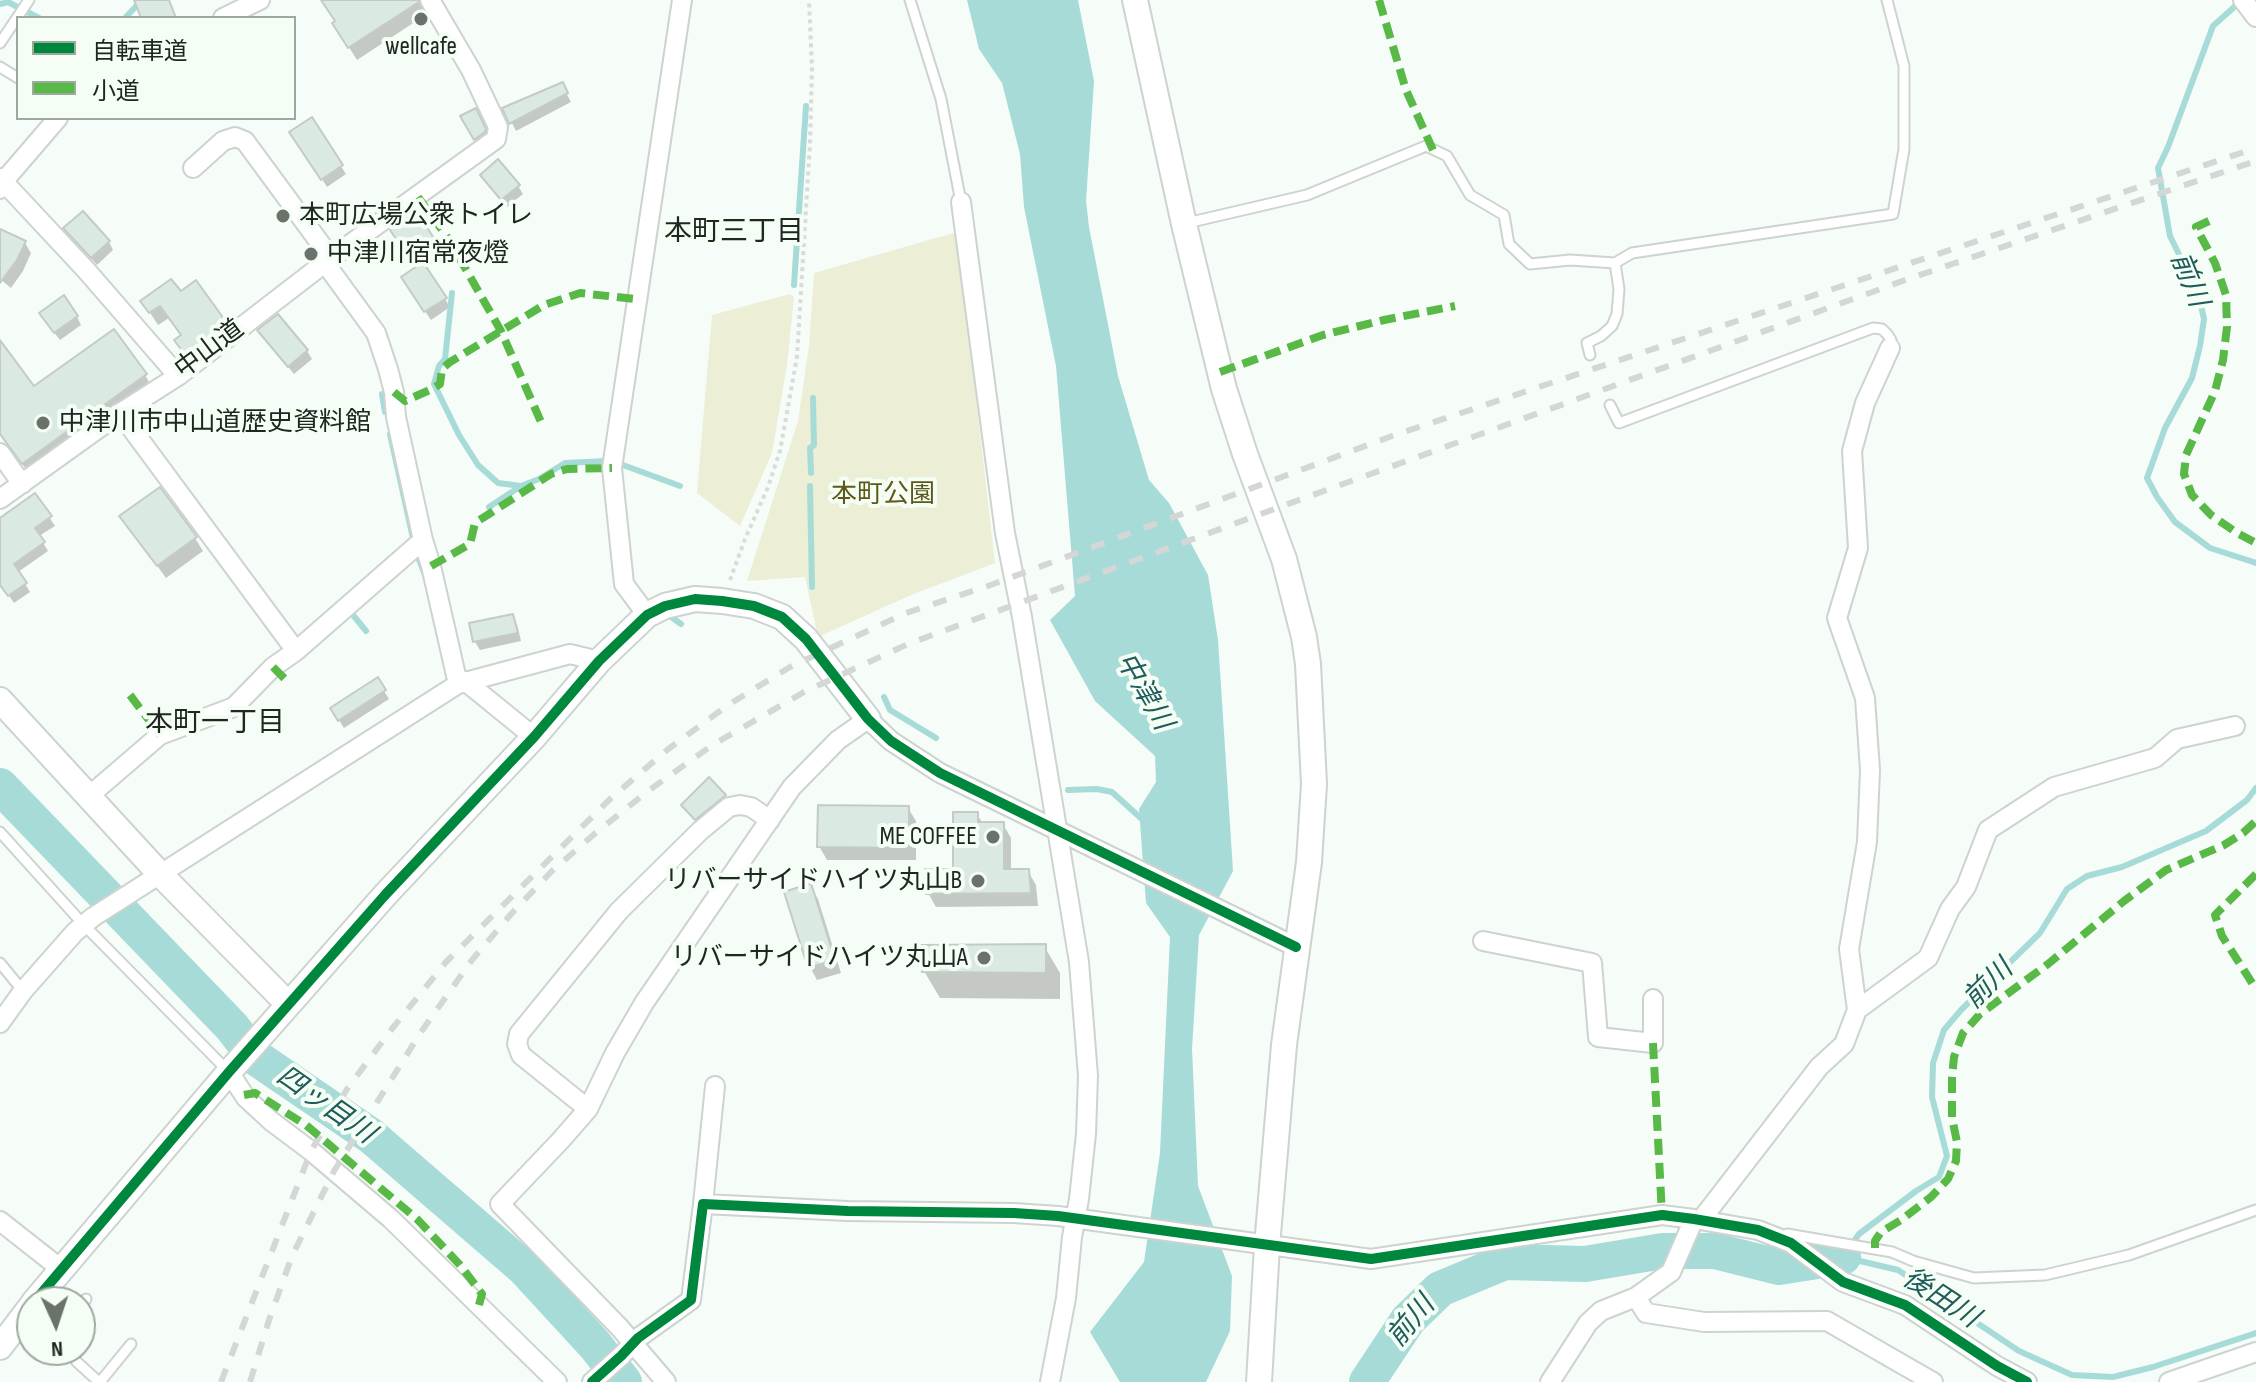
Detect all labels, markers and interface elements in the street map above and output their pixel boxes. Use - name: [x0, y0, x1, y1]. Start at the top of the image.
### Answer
- marker: wellcafe: [412, 10, 430, 28]
- legend: [16, 16, 296, 120]
- place label: wellcafe: [385, 31, 457, 63]
- text: 自転車道: [92, 37, 188, 66]
- text: 小道: [92, 77, 140, 106]
- place label: 本町広場公衆トイレ: [299, 200, 533, 232]
- marker: 本町広場公衆トイレ: [274, 207, 292, 225]
- district label: 本町三丁目: [664, 216, 804, 250]
- place label: 中津川宿常夜燈: [327, 238, 509, 270]
- marker: 中津川宿常夜燈: [302, 245, 320, 263]
- water label: 前川: [2162, 248, 2214, 312]
- street label: 中山道: [169, 314, 251, 386]
- place label: 中津川市中山道歴史資料館: [59, 407, 371, 439]
- marker: 中津川市中山道歴史資料館: [34, 414, 52, 432]
- park label: 本町公園: [831, 479, 935, 511]
- water label: 中津川: [1107, 647, 1179, 737]
- district label: 本町一丁目: [145, 707, 285, 741]
- place label: ME COFFEE: [880, 821, 977, 853]
- marker: ME COFFEE: [984, 828, 1002, 846]
- place label: リバーサイドハイツ丸山B: [664, 865, 962, 897]
- marker: リバーサイドハイツ丸山B: [969, 872, 987, 890]
- place label: リバーサイドハイツ丸山A: [671, 942, 968, 974]
- marker: リバーサイドハイツ丸山A: [975, 949, 993, 967]
- water label: 前川: [1957, 953, 2021, 1017]
- water label: 四ッ目川: [269, 1060, 381, 1152]
- water label: 後田川: [1896, 1262, 1984, 1336]
- north arrow: [16, 1286, 96, 1366]
- water label: 前川: [1381, 1290, 1443, 1354]
- text: N: [51, 1335, 64, 1362]

